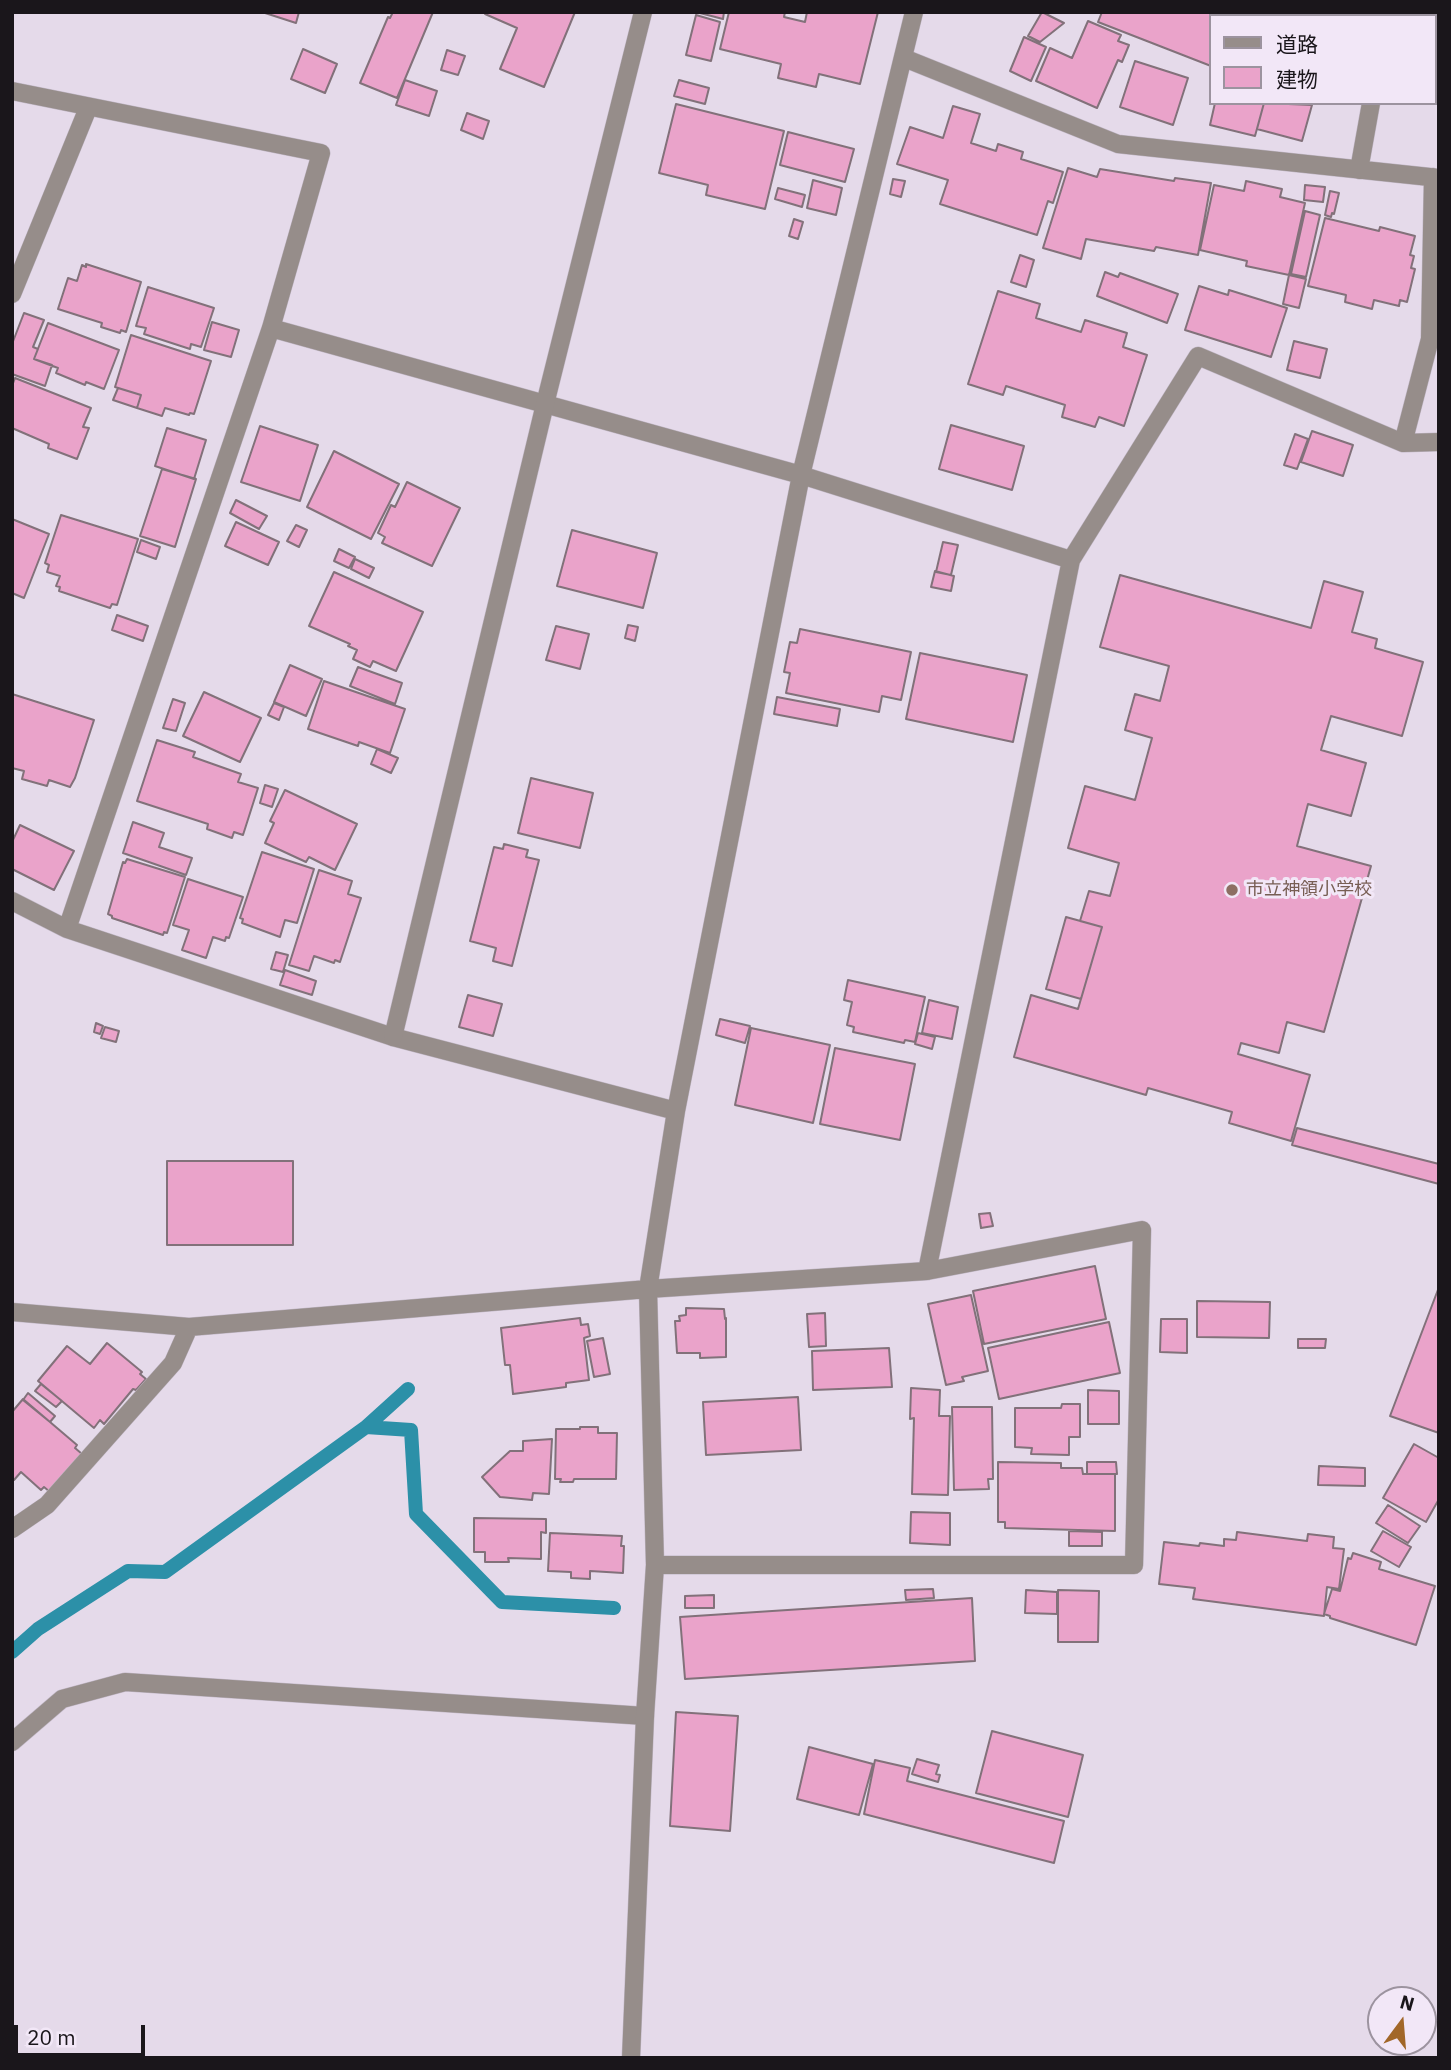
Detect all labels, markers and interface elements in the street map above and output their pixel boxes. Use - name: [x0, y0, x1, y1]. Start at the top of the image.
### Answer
- legend: [1210, 14, 1437, 105]
- text: 道路: [1276, 30, 1318, 58]
- text: 建物: [1276, 65, 1318, 93]
- place label: 市立神領小学校: [1246, 879, 1372, 901]
- marker: 市立神領小学校: [1224, 882, 1240, 898]
- north arrow: [1367, 1986, 1437, 2056]
- text: N: [1397, 1989, 1417, 2016]
- scale bar: [18, 2010, 149, 2054]
- text: 20 m: [27, 2023, 76, 2051]

